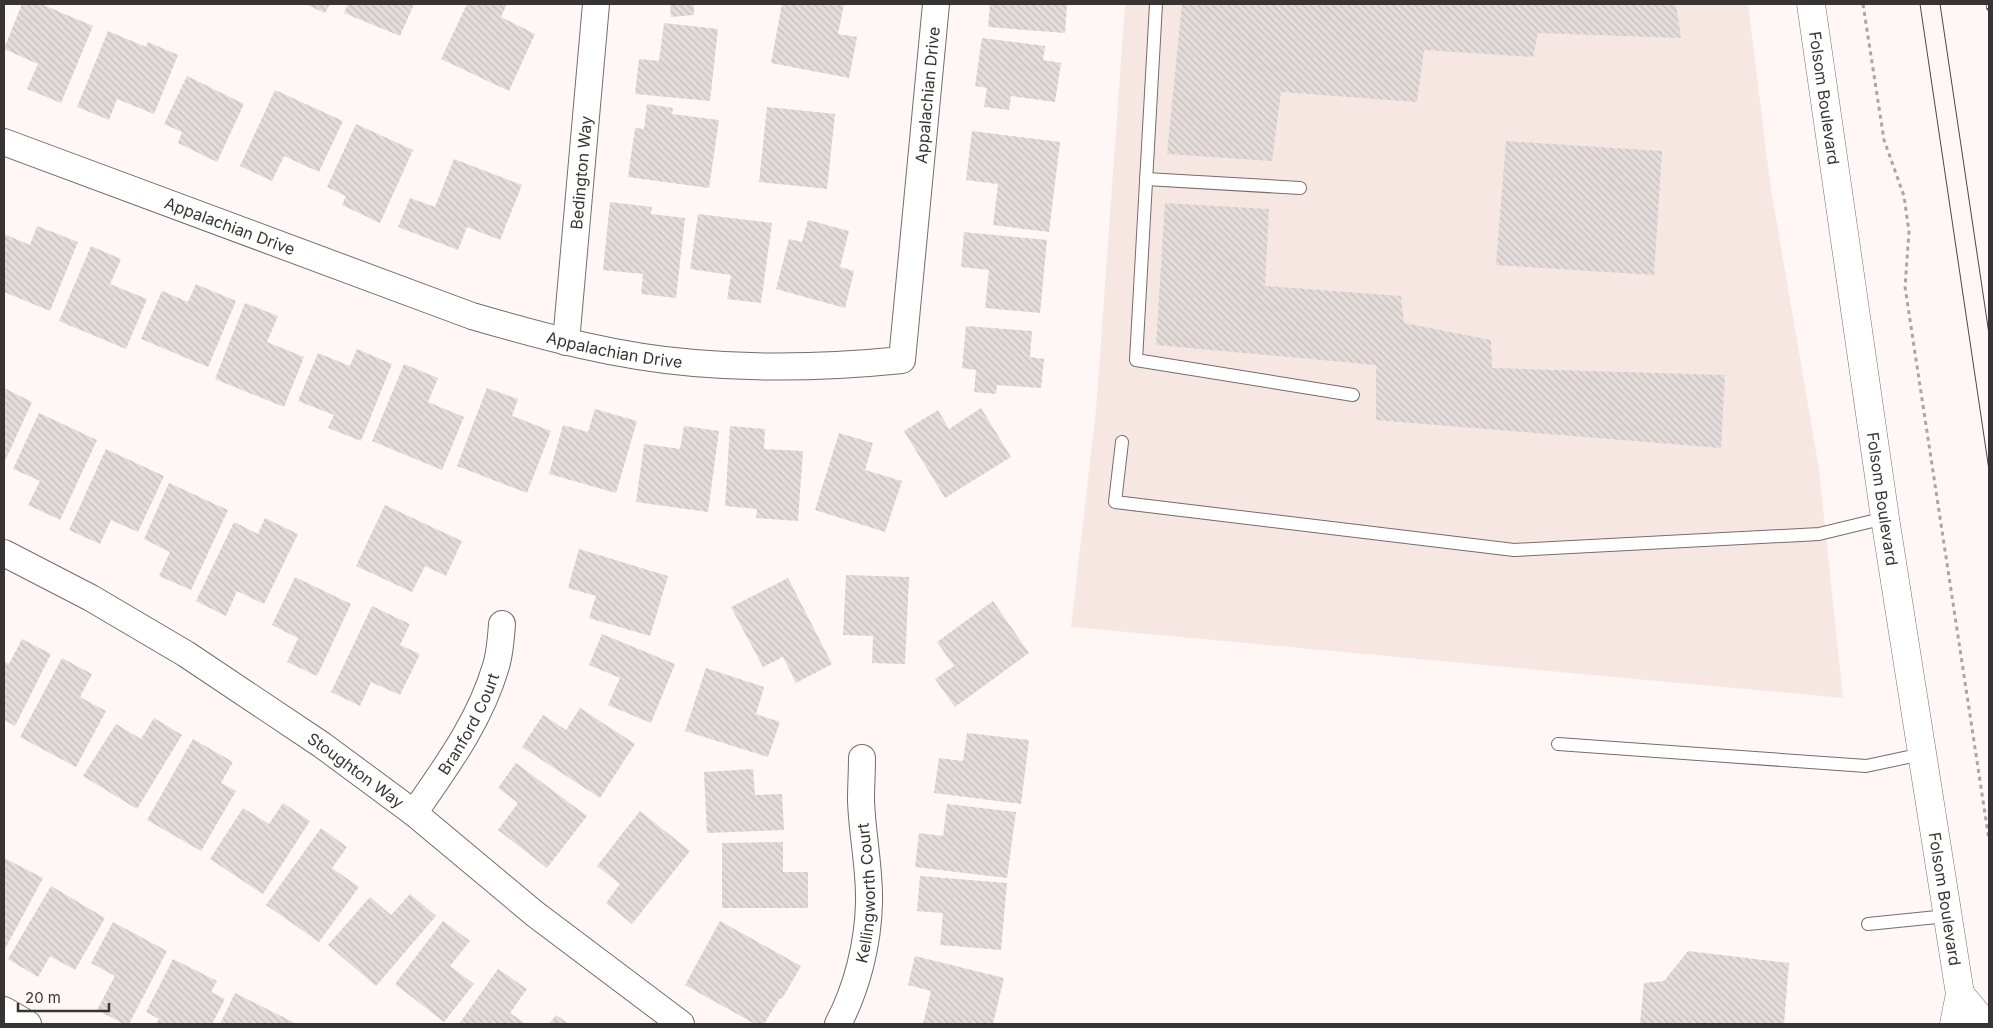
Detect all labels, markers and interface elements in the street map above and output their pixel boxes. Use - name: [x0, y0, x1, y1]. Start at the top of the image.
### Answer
- street label: Appalachian Drive: [911, 26, 944, 165]
- street label: Folsom Boulevard: [1805, 30, 1844, 166]
- street label: Bedington Way: [566, 115, 596, 230]
- street label: Appalachian Drive: [162, 193, 298, 259]
- street label: Appalachian Drive: [545, 327, 683, 372]
- street label: Folsom Boulevard: [1863, 431, 1902, 567]
- street label: Branford Court: [433, 670, 503, 778]
- street label: Stoughton Way: [304, 728, 408, 812]
- street label: Kellingworth Court: [851, 822, 879, 965]
- street label: Folsom Boulevard: [1925, 831, 1965, 967]
- scale bar: [18, 980, 109, 1012]
- text: 20 m: [25, 988, 61, 1007]

